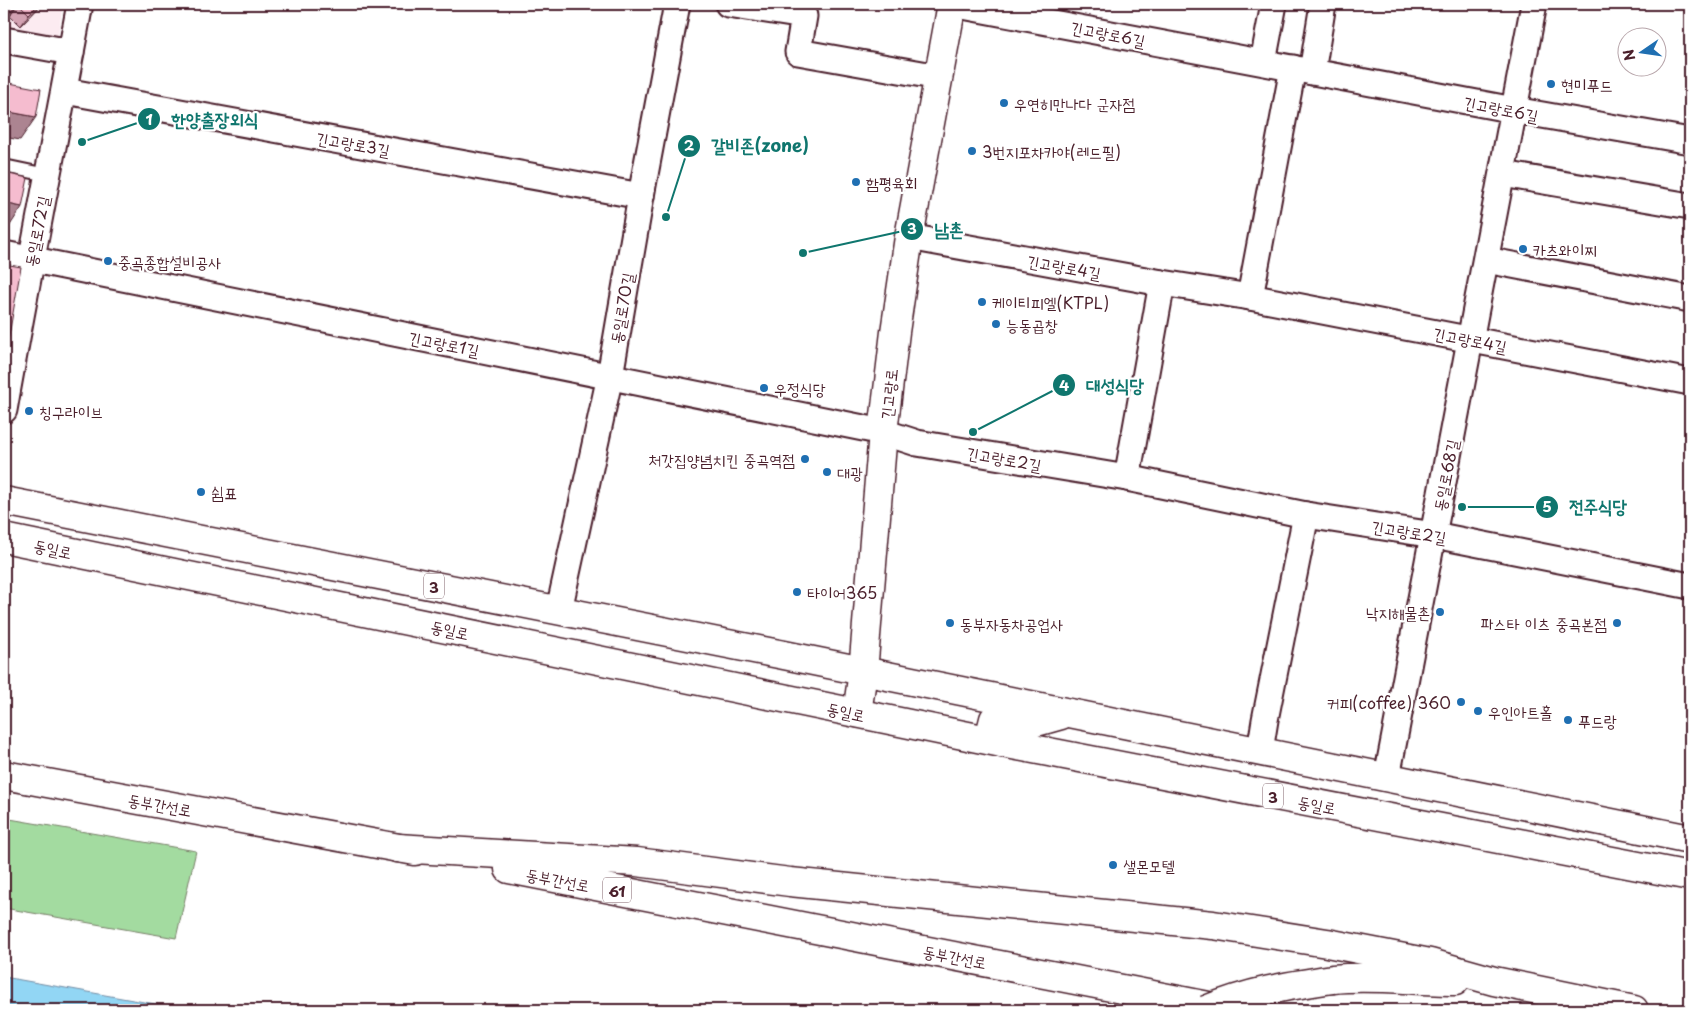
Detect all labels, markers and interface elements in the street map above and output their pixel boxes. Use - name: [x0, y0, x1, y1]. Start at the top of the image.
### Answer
- street label: 긴고랑로6길: [1069, 14, 1148, 52]
- north arrow: [1616, 28, 1666, 78]
- text: N: [1617, 47, 1640, 63]
- place label: 현미푸드: [1561, 72, 1613, 96]
- marker: 현미푸드: [1545, 78, 1557, 90]
- street label: 긴고랑로6길: [1462, 89, 1541, 127]
- place label: 우연히만나다 군자점: [1014, 91, 1135, 115]
- marker: 우연히만나다 군자점: [998, 97, 1010, 109]
- callout: 한양출장외식: [136, 103, 268, 136]
- text: 한양출장외식: [171, 105, 258, 132]
- text: 1: [145, 107, 153, 130]
- street label: 긴고랑로3길: [314, 125, 392, 161]
- callout: 갈비존(zone): [676, 130, 819, 163]
- text: 갈비존(zone): [711, 131, 809, 158]
- text: 2: [684, 133, 695, 156]
- place label: 3번지포차카야(레드필): [982, 139, 1121, 163]
- marker: 3번지포차카야(레드필): [966, 145, 978, 157]
- place label: 함평육회: [866, 170, 918, 194]
- marker: 함평육회: [850, 176, 862, 188]
- street label: 동일로72길: [17, 193, 55, 268]
- callout: 남촌: [900, 213, 974, 246]
- text: 남촌: [935, 215, 963, 242]
- text: 3: [907, 216, 917, 239]
- place label: 카츠와이찌: [1533, 237, 1597, 261]
- marker: 카츠와이찌: [1517, 243, 1529, 255]
- street label: 긴고랑로4길: [1025, 248, 1103, 284]
- place label: 중곡종합설비공사: [118, 249, 221, 273]
- marker: 중곡종합설비공사: [102, 255, 114, 267]
- street label: 동일로70길: [603, 270, 639, 345]
- place label: 케이티피엘(KTPL): [992, 290, 1109, 314]
- marker: 케이티피엘(KTPL): [976, 296, 988, 308]
- place label: 능동곱창: [1006, 312, 1058, 336]
- marker: 능동곱창: [990, 318, 1002, 330]
- street label: 긴고랑로4길: [1431, 320, 1509, 358]
- street label: 긴고랑로1길: [407, 324, 482, 362]
- street label: 긴고랑로: [873, 367, 903, 421]
- callout: 대성식당: [1052, 369, 1154, 402]
- text: 대성식당: [1086, 371, 1144, 398]
- text: 4: [1059, 373, 1069, 396]
- place label: 우정식당: [774, 376, 826, 400]
- marker: 우정식당: [758, 382, 770, 394]
- place label: 칭구라이브: [39, 399, 103, 423]
- marker: 칭구라이브: [23, 405, 35, 417]
- street label: 동일로68길: [1426, 437, 1464, 513]
- street label: 긴고랑로2길: [965, 440, 1043, 476]
- place label: 처갓집양념치킨 중곡역점: [648, 447, 795, 471]
- marker: 처갓집양념치킨 중곡역점: [799, 453, 811, 465]
- place label: 대광: [837, 460, 863, 484]
- marker: 대광: [821, 466, 833, 478]
- place label: 쉼표: [211, 480, 237, 504]
- marker: 쉼표: [195, 486, 207, 498]
- callout: 전주식당: [1534, 490, 1637, 523]
- text: 전주식당: [1569, 492, 1627, 519]
- text: 5: [1542, 494, 1552, 517]
- street label: 긴고랑로2길: [1370, 513, 1448, 549]
- street label: 동일로: [32, 532, 74, 564]
- road number: 3: [424, 574, 444, 598]
- place label: 타이어365: [807, 580, 877, 604]
- marker: 타이어365: [791, 586, 803, 598]
- place label: 낙지해물촌: [1366, 600, 1430, 624]
- marker: 낙지해물촌: [1434, 606, 1446, 618]
- place label: 동부자동차공업사: [960, 611, 1063, 635]
- place label: 파스타 이츠 중곡본점: [1481, 611, 1607, 635]
- street label: 동일로: [429, 613, 471, 645]
- marker: 동부자동차공업사: [944, 617, 956, 629]
- marker: 파스타 이츠 중곡본점: [1611, 617, 1623, 629]
- place label: 커피(coffee) 360: [1327, 690, 1451, 714]
- street label: 동일로: [825, 695, 867, 727]
- marker: 커피(coffee) 360: [1455, 696, 1467, 708]
- place label: 우인아트홀: [1488, 699, 1553, 723]
- marker: 우인아트홀: [1472, 705, 1484, 717]
- place label: 푸드랑: [1578, 708, 1617, 732]
- marker: 푸드랑: [1562, 714, 1574, 726]
- road number: 3: [1263, 784, 1283, 808]
- street label: 동부간선로: [126, 787, 194, 821]
- street label: 동일로: [1296, 789, 1338, 819]
- place label: 샐몬모텔: [1123, 853, 1175, 877]
- marker: 샐몬모텔: [1107, 859, 1119, 871]
- street label: 동부간선로: [524, 861, 592, 897]
- road number: 61: [603, 878, 631, 902]
- street label: 동부간선로: [921, 938, 989, 974]

